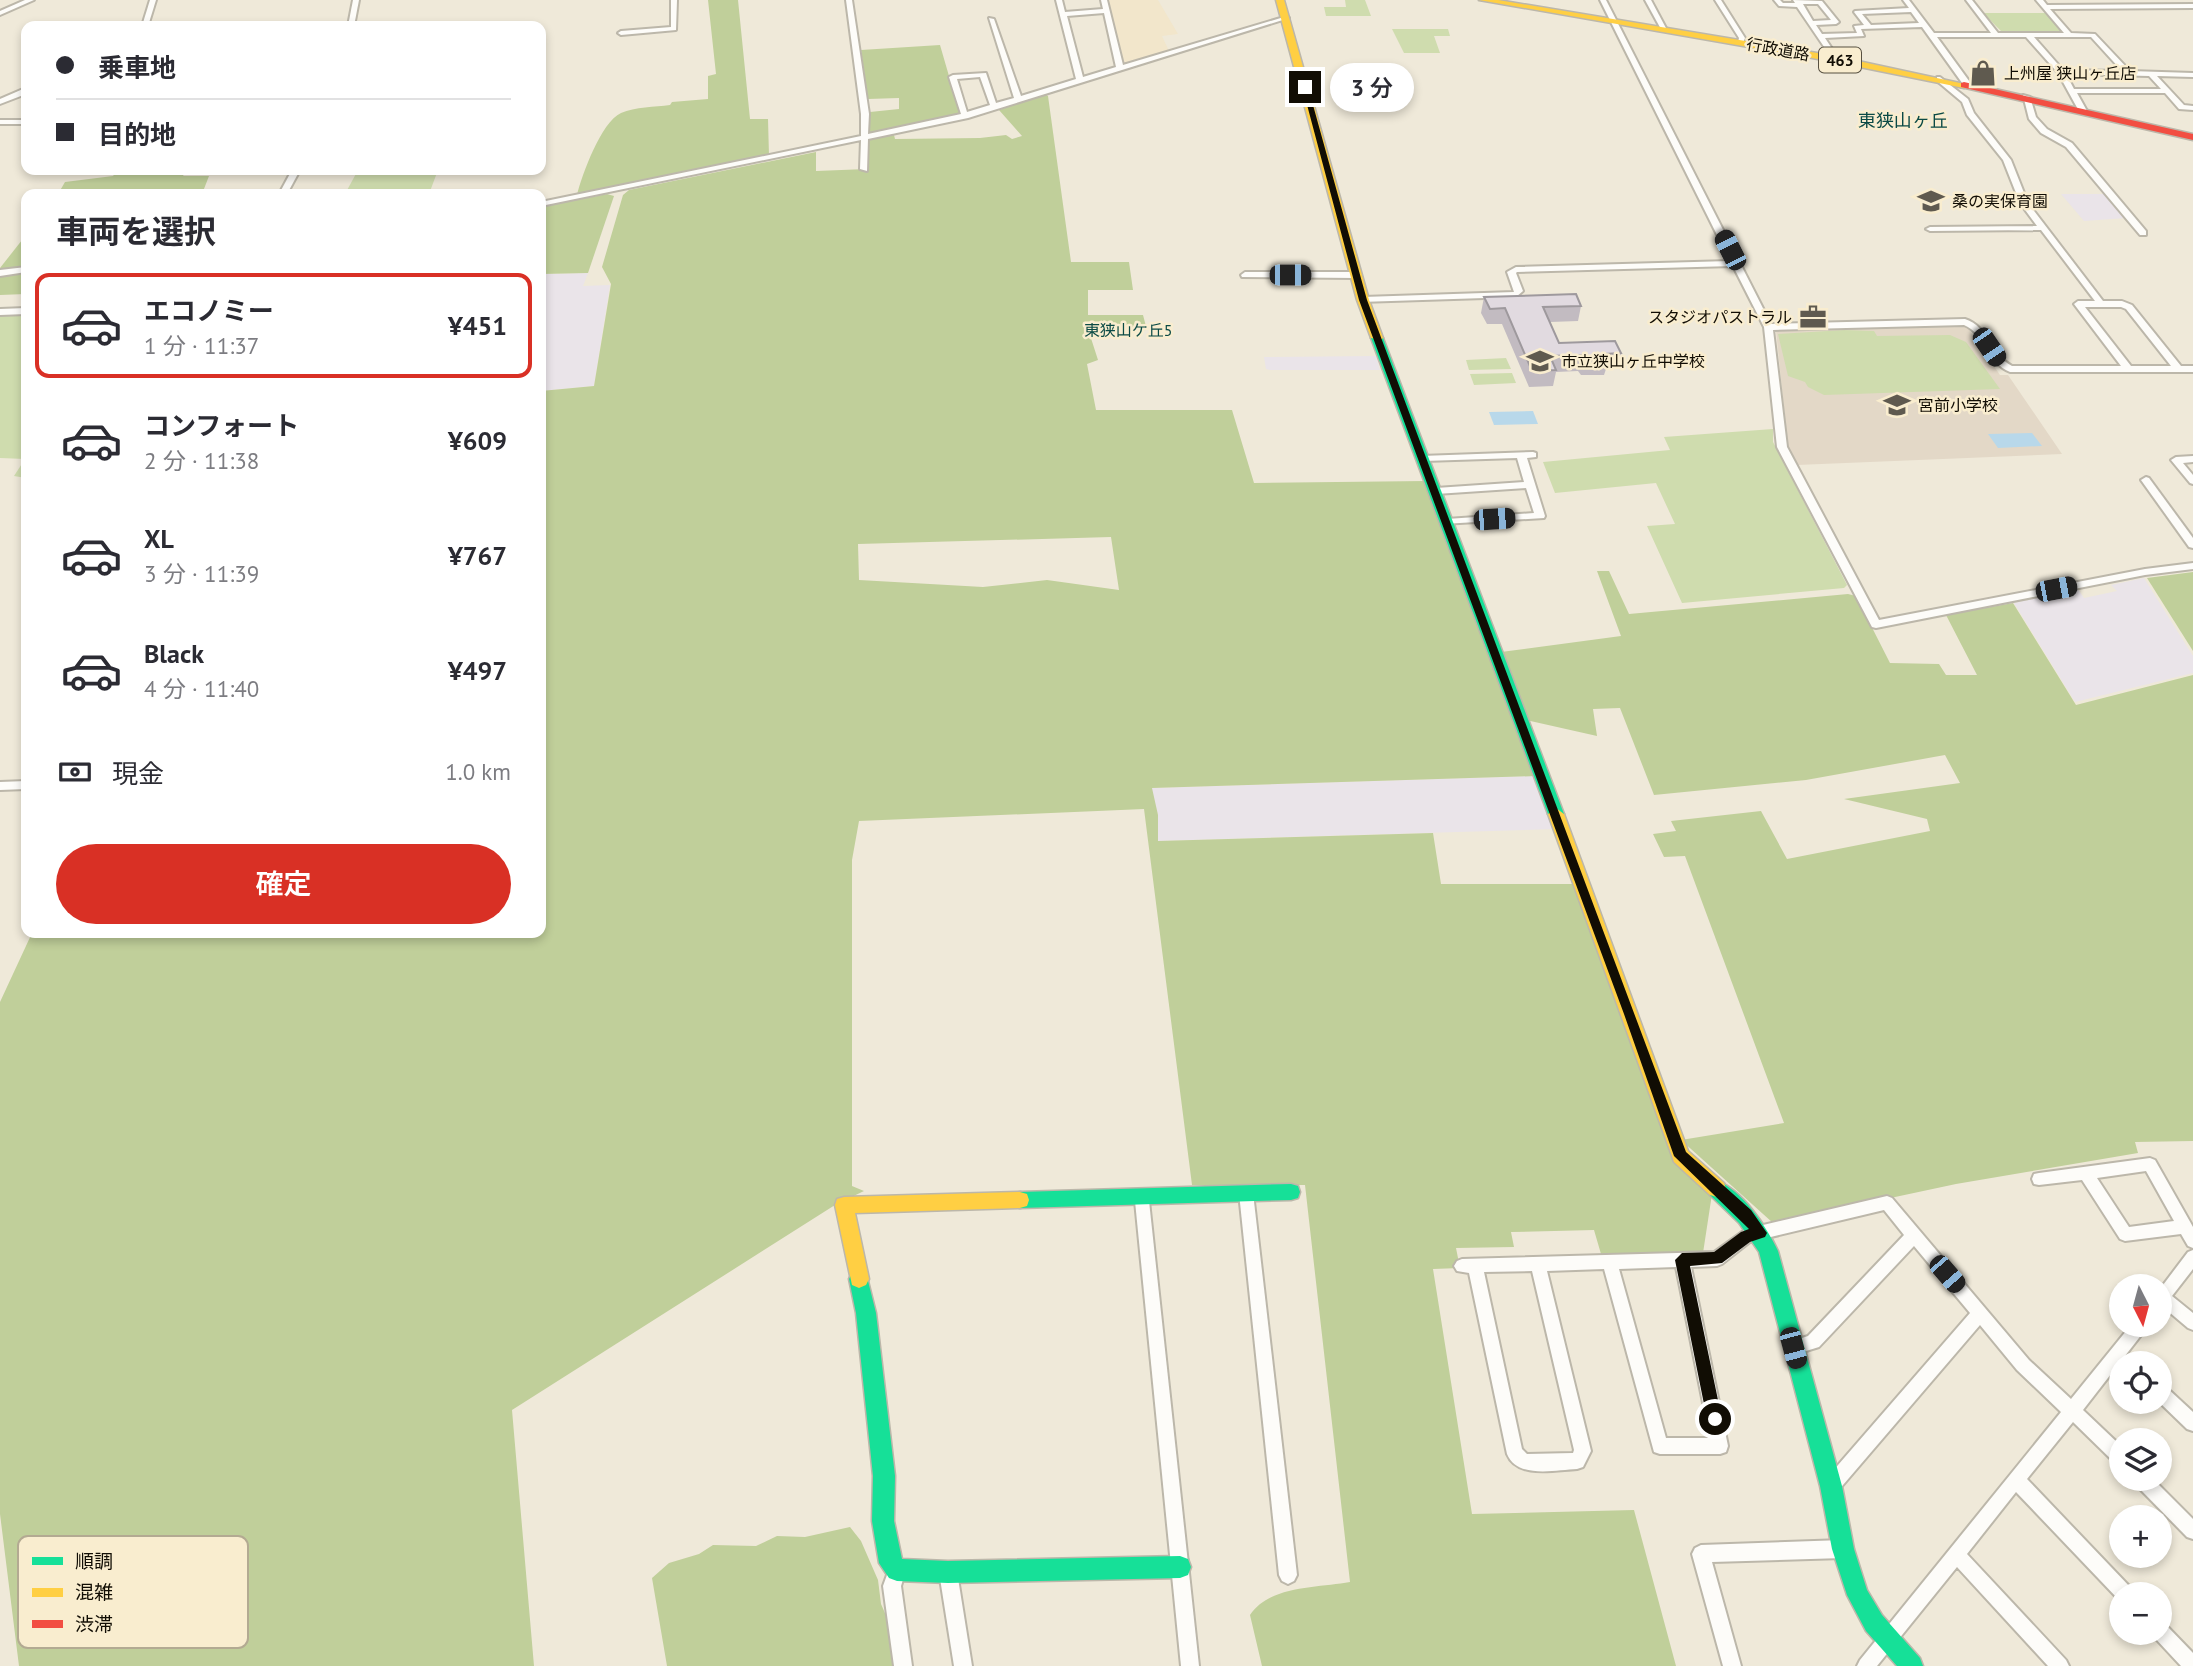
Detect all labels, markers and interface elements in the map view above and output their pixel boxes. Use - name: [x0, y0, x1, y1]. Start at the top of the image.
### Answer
- street label: 行政道路: [1745, 34, 1811, 64]
- road number: 463: [1819, 48, 1861, 72]
- text: 乗車地: [98, 51, 176, 84]
- shop icon: 上州屋 狭山ヶ丘店: [1968, 58, 1998, 88]
- callout: 3 分: [1330, 62, 1414, 112]
- place label: 上州屋 狭山ヶ丘店: [2004, 63, 2136, 83]
- route end: [1289, 71, 1321, 103]
- text: 3 分: [1351, 73, 1393, 102]
- district label: 東狭山ヶ丘: [1858, 109, 1948, 132]
- text: 目的地: [98, 118, 176, 151]
- school or university icon: 桑の実保育園: [1916, 186, 1946, 216]
- place label: 桑の実保育園: [1952, 191, 2048, 211]
- text: 車両を選択: [56, 210, 216, 252]
- car: [1712, 227, 1749, 273]
- car: [1270, 265, 1312, 286]
- icon: car: [60, 294, 123, 357]
- text: エコノミー: [144, 294, 274, 327]
- office icon: スタジオパストラル: [1798, 302, 1828, 332]
- place label: スタジオパストラル: [1648, 307, 1792, 327]
- text: ¥451: [448, 309, 507, 342]
- district label: 東狭山ケ丘5: [1084, 320, 1172, 340]
- car: [1969, 324, 2010, 370]
- text: 1 分 · 11:37: [144, 331, 259, 360]
- school or university icon: 市立狭山ヶ丘中学校: [1525, 346, 1555, 376]
- place label: 市立狭山ヶ丘中学校: [1561, 351, 1705, 371]
- school or university icon: 宮前小学校: [1882, 390, 1912, 420]
- place label: 宮前小学校: [1918, 395, 1998, 415]
- icon: car: [60, 409, 123, 472]
- text: コンフォート: [144, 409, 299, 442]
- text: ¥609: [448, 424, 507, 457]
- text: 2 分 · 11:38: [144, 446, 259, 475]
- car: [1473, 507, 1516, 531]
- text: XL: [144, 522, 174, 555]
- icon: car: [60, 524, 123, 587]
- text: ¥767: [448, 539, 507, 572]
- text: 3 分 · 11:39: [144, 559, 259, 588]
- car: [2034, 575, 2079, 603]
- text: Black: [144, 637, 204, 670]
- icon: car: [60, 639, 123, 702]
- text: ¥497: [448, 654, 507, 687]
- text: 4 分 · 11:40: [144, 674, 259, 703]
- icon: cash: [56, 753, 94, 791]
- text: 現金: [112, 757, 164, 790]
- text: 1.0 km: [445, 757, 511, 786]
- button: 確定: [56, 844, 511, 924]
- car: [1926, 1251, 1969, 1297]
- north arrow: [2109, 1274, 2172, 1337]
- map controls: [2109, 1274, 2172, 1645]
- car: [1778, 1325, 1809, 1371]
- button: locate: [2109, 1351, 2172, 1414]
- route start: [1699, 1403, 1731, 1435]
- button: layers: [2109, 1428, 2172, 1491]
- button: +: [2109, 1505, 2172, 1568]
- legend: [18, 1536, 248, 1648]
- text: 順調: [75, 1549, 113, 1573]
- text: 混雑: [75, 1580, 113, 1604]
- button: −: [2109, 1582, 2172, 1645]
- text: 渋滞: [75, 1612, 113, 1636]

